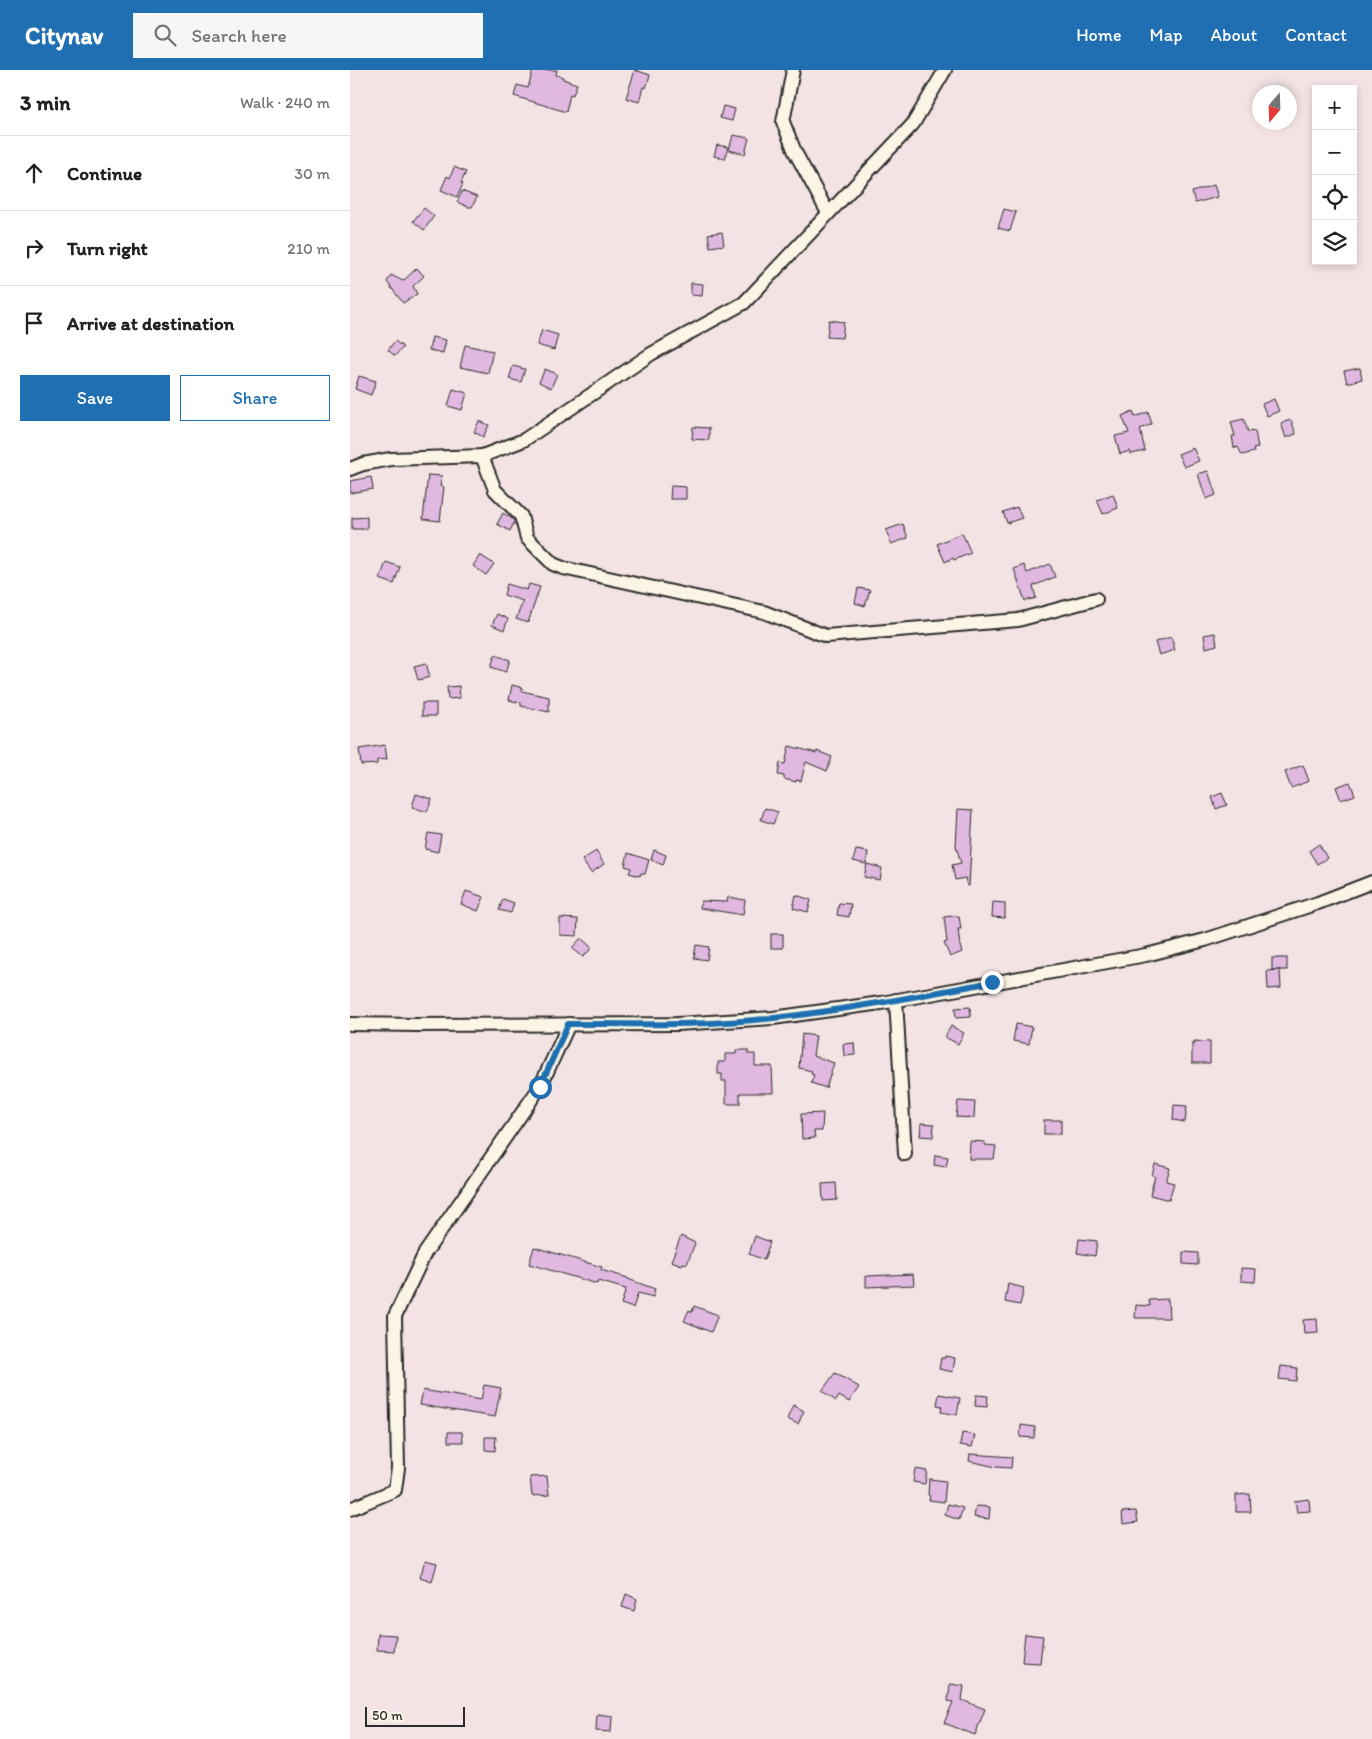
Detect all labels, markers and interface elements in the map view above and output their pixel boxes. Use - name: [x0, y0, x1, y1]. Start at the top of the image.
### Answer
- search box: [133, 13, 483, 58]
- text: Citynav: [25, 21, 103, 50]
- icon: search: [151, 21, 179, 49]
- text: Search here: [191, 24, 287, 47]
- text: Home: [1076, 24, 1122, 46]
- text: Map: [1150, 24, 1183, 46]
- text: About: [1211, 24, 1257, 46]
- text: Contact: [1285, 24, 1347, 46]
- north arrow: [1252, 85, 1297, 130]
- map controls: [1312, 85, 1357, 265]
- button: +: [1312, 85, 1357, 130]
- text: 3 min: [20, 90, 70, 115]
- text: Walk · 240 m: [240, 93, 330, 112]
- button: −: [1312, 130, 1357, 175]
- icon: ahead: [20, 159, 48, 187]
- text: Continue: [67, 162, 142, 185]
- text: 30 m: [294, 164, 330, 183]
- button: locate: [1312, 175, 1357, 220]
- button: layers: [1312, 220, 1357, 265]
- icon: right: [20, 234, 48, 262]
- text: Turn right: [67, 237, 148, 260]
- text: 210 m: [287, 239, 330, 258]
- icon: arrive: [20, 309, 48, 337]
- text: Arrive at destination: [67, 312, 234, 335]
- button: Save: [20, 375, 170, 421]
- button: Share: [180, 375, 330, 421]
- route end: [981, 971, 1004, 994]
- route start: [529, 1076, 552, 1099]
- scale bar: [365, 1704, 465, 1727]
- text: 50 m: [372, 1707, 403, 1724]

